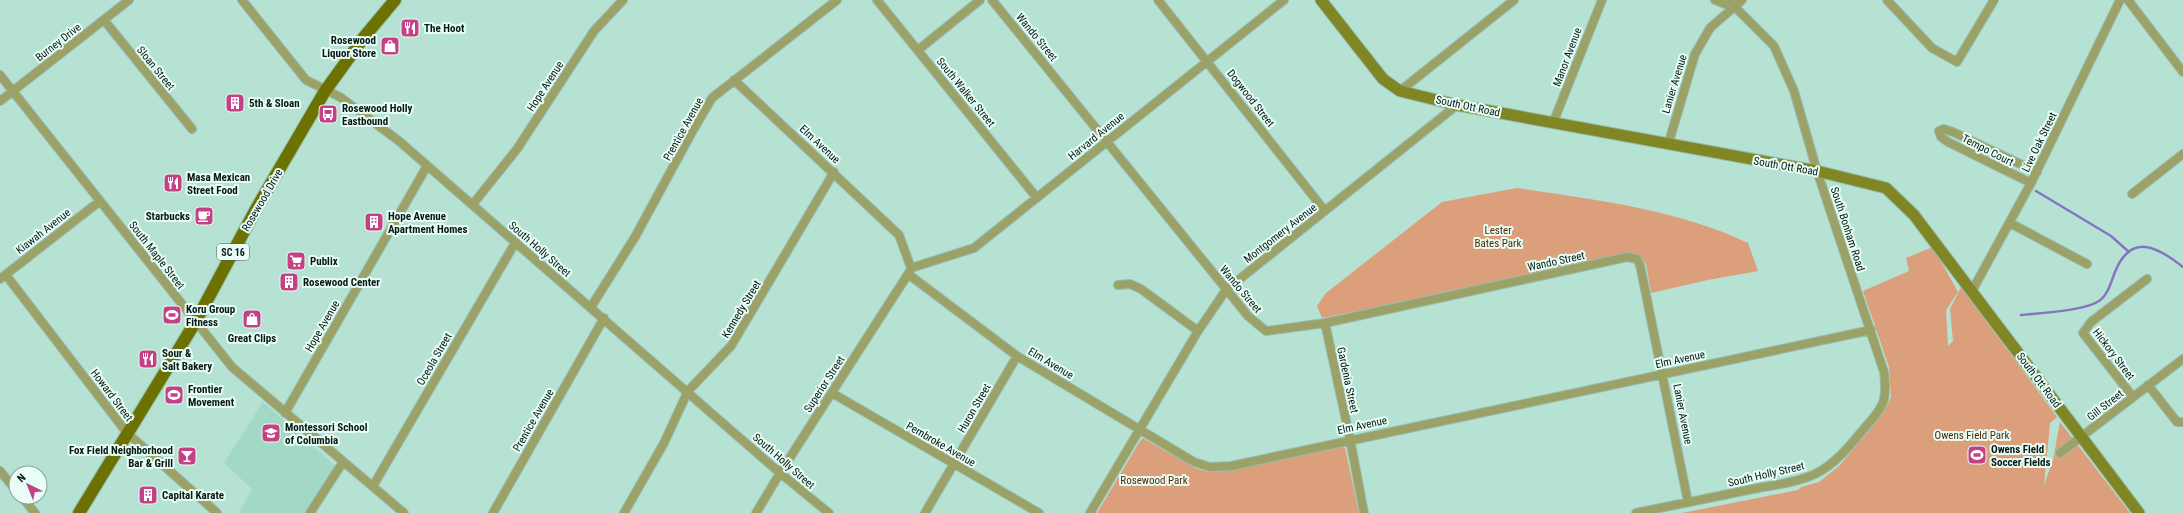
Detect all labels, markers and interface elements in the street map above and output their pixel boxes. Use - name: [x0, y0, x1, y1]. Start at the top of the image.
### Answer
- street label: Wando Street: [1013, 11, 1060, 64]
- restaurant icon: The Hoot: [399, 17, 421, 39]
- street label: Burney Drive: [33, 21, 84, 64]
- place label: The Hoot: [424, 22, 465, 35]
- street label: Manor Avenue: [1550, 26, 1585, 88]
- place label: Rosewood Liquor Store: [322, 34, 376, 60]
- shop icon: Rosewood Liquor Store: [379, 35, 401, 57]
- street label: Sloan Street: [134, 44, 177, 93]
- street label: Lanier Avenue: [1659, 53, 1690, 115]
- street label: South Walker Street: [934, 55, 998, 130]
- street label: Hope Avenue: [524, 59, 566, 114]
- street label: Dogwood Street: [1224, 67, 1277, 130]
- building icon: 5th & Sloan: [224, 92, 246, 114]
- street label: South Ott Road: [1435, 93, 1501, 120]
- street label: Prentice Avenue: [661, 95, 706, 163]
- place label: 5th & Sloan: [249, 97, 300, 110]
- place label: Rosewood Holly Eastbound: [342, 102, 412, 128]
- bus stop icon: Rosewood Holly Eastbound: [317, 103, 339, 125]
- street label: Harvard Avenue: [1066, 110, 1127, 163]
- street label: Live Oak Street: [2019, 110, 2060, 174]
- street label: Elm Avenue: [797, 122, 843, 166]
- street label: Tempo Court: [1960, 132, 2016, 169]
- street label: South Ott Road: [1753, 154, 1819, 179]
- street label: Rosewood Drive: [239, 167, 285, 234]
- place label: Masa Mexican Street Food: [187, 171, 250, 197]
- restaurant icon: Masa Mexican Street Food: [162, 172, 184, 194]
- street label: South Bonham Road: [1828, 185, 1867, 273]
- street label: Montgomery Avenue: [1241, 201, 1319, 266]
- cafe icon: Starbucks: [193, 205, 215, 227]
- street label: Kiawah Avenue: [13, 206, 73, 257]
- place label: Starbucks: [146, 210, 190, 223]
- place label: Hope Avenue Apartment Homes: [388, 210, 468, 236]
- building icon: Hope Avenue Apartment Homes: [363, 211, 385, 233]
- street label: South Maple Street: [126, 219, 187, 292]
- street label: South Holly Street: [506, 219, 573, 280]
- park label: Lester Bates Park: [1475, 224, 1521, 250]
- road number: SC 16: [217, 244, 249, 260]
- street label: Wando Street: [1526, 249, 1586, 274]
- supermarket icon: Publix: [285, 250, 307, 272]
- place label: Publix: [310, 255, 338, 268]
- street label: Wando Street: [1217, 263, 1264, 316]
- building icon: Rosewood Center: [278, 271, 300, 293]
- place label: Rosewood Center: [303, 276, 380, 289]
- street label: Kennedy Street: [719, 278, 764, 341]
- street label: Hope Avenue: [303, 298, 342, 354]
- place label: Koru Group Fitness: [186, 303, 236, 329]
- sports icon: Koru Group Fitness: [161, 304, 183, 326]
- shop icon: Great Clips: [241, 308, 263, 330]
- street label: Hickory Street: [2090, 326, 2137, 383]
- street label: Oceola Street: [414, 331, 455, 388]
- place label: Great Clips: [228, 332, 276, 345]
- street label: Elm Avenue: [1026, 345, 1076, 382]
- street label: Gardenia Street: [1334, 346, 1361, 414]
- place label: Sour & Salt Bakery: [162, 347, 212, 373]
- restaurant icon: Sour & Salt Bakery: [137, 348, 159, 370]
- street label: Elm Avenue: [1654, 348, 1706, 371]
- street label: South Ott Road: [2014, 350, 2063, 410]
- street label: Superior Street: [801, 354, 847, 415]
- street label: Howard Street: [88, 367, 135, 424]
- street label: Huron Street: [955, 381, 994, 435]
- place label: Frontier Movement: [188, 383, 235, 409]
- street label: Lanier Avenue: [1670, 383, 1695, 445]
- sports icon: Frontier Movement: [163, 384, 185, 406]
- street label: Prentice Avenue: [510, 387, 557, 454]
- street label: Gill Street: [2085, 387, 2126, 424]
- street label: Elm Avenue: [1336, 414, 1388, 437]
- street label: Pembroke Avenue: [904, 419, 978, 470]
- place label: Montessori School of Columbia: [285, 421, 368, 447]
- school or university icon: Montessori School of Columbia: [260, 422, 282, 444]
- park label: Owens Field Park: [1935, 429, 2009, 442]
- street label: South Holly Street: [750, 431, 817, 492]
- place label: Owens Field Soccer Fields: [1991, 443, 2050, 469]
- place label: Fox Field Neighborhood Bar & Grill: [69, 444, 173, 470]
- sports icon: Owens Field Soccer Fields: [1966, 444, 1988, 466]
- bar icon: Fox Field Neighborhood Bar & Grill: [176, 445, 198, 467]
- street label: South Holly Street: [1727, 459, 1806, 490]
- north arrow: [8, 465, 48, 505]
- text: N: [15, 471, 29, 485]
- park label: Rosewood Park: [1120, 474, 1188, 487]
- building icon: Capital Karate: [137, 484, 159, 506]
- place label: Capital Karate: [162, 489, 224, 502]

